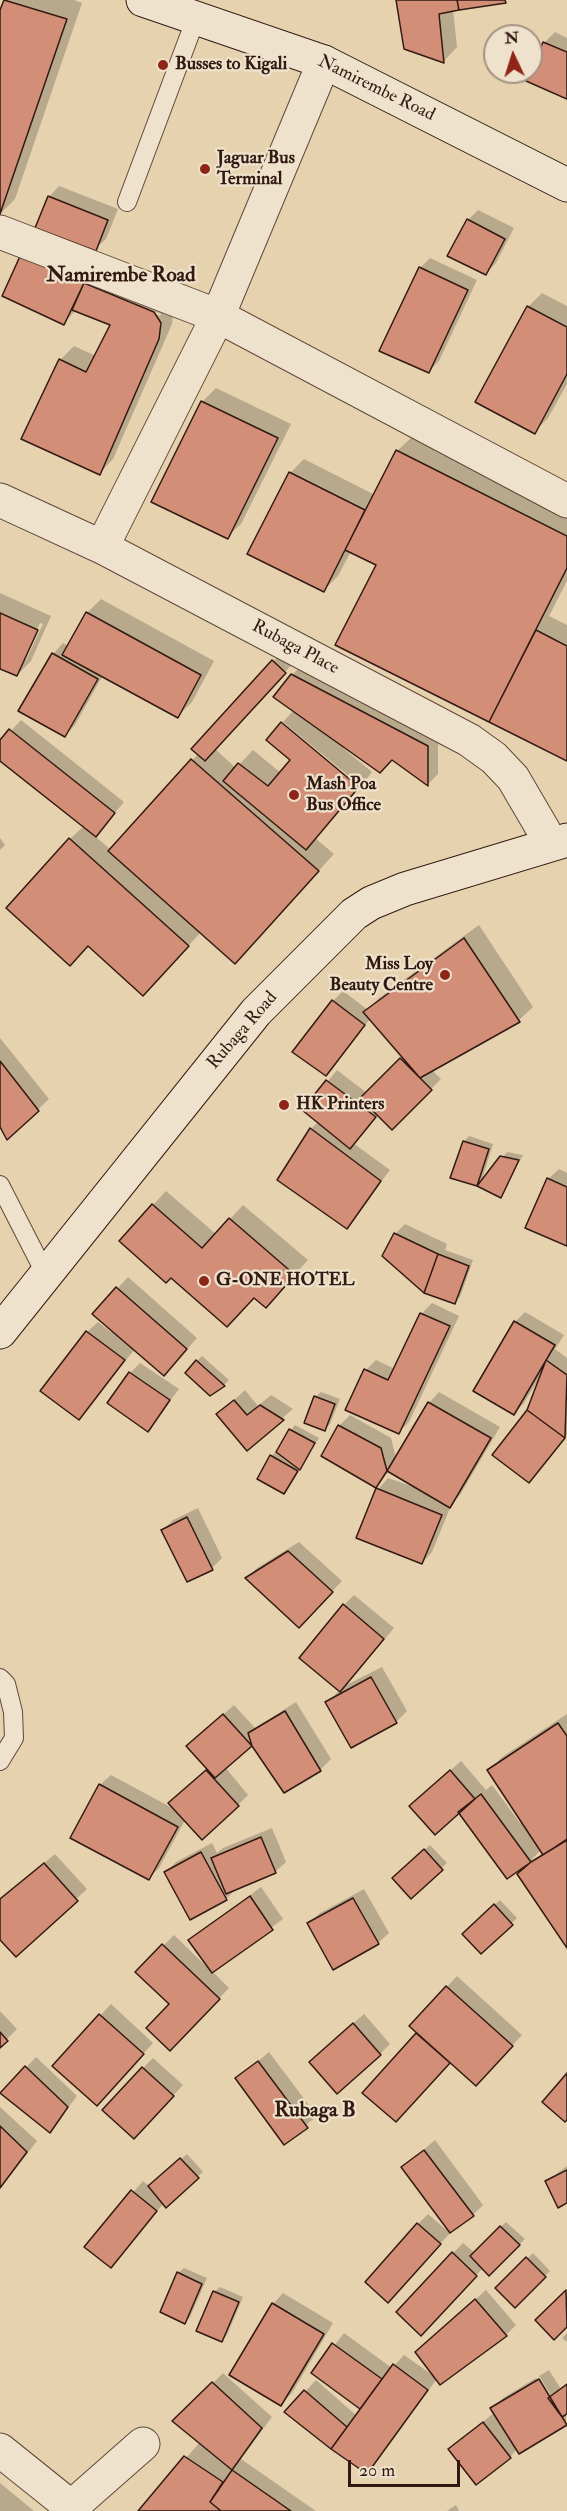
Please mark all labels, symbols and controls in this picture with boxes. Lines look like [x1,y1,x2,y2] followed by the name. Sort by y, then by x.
[483,24,543,84] north arrow
[504,28,520,49] text: N
[314,51,438,127] street label: Namirembe Road
[175,54,287,76] place label: Busses to Kigali
[156,58,170,72] marker: Busses to Kigali
[217,148,295,190] place label: Jaguar Bus Terminal
[198,162,212,176] marker: Jaguar Bus Terminal
[47,263,195,289] district label: Namirembe Road
[248,616,342,680] street label: Rubaga Place
[306,774,381,816] place label: Mash Poa Bus Office
[287,788,301,802] marker: Mash Poa Bus Office
[330,954,433,996] place label: Miss Loy Beauty Centre
[438,968,452,982] marker: Miss Loy Beauty Centre
[203,988,283,1074] street label: Rubaga Road
[296,1094,384,1116] place label: HK Printers
[277,1098,291,1112] marker: HK Printers
[216,1270,355,1292] place label: G-ONE HOTEL
[197,1274,211,1288] marker: G-ONE HOTEL
[274,2098,356,2124] district label: Rubaga B
[351,2448,464,2486] scale bar
[359,2459,395,2482] text: 20 m

